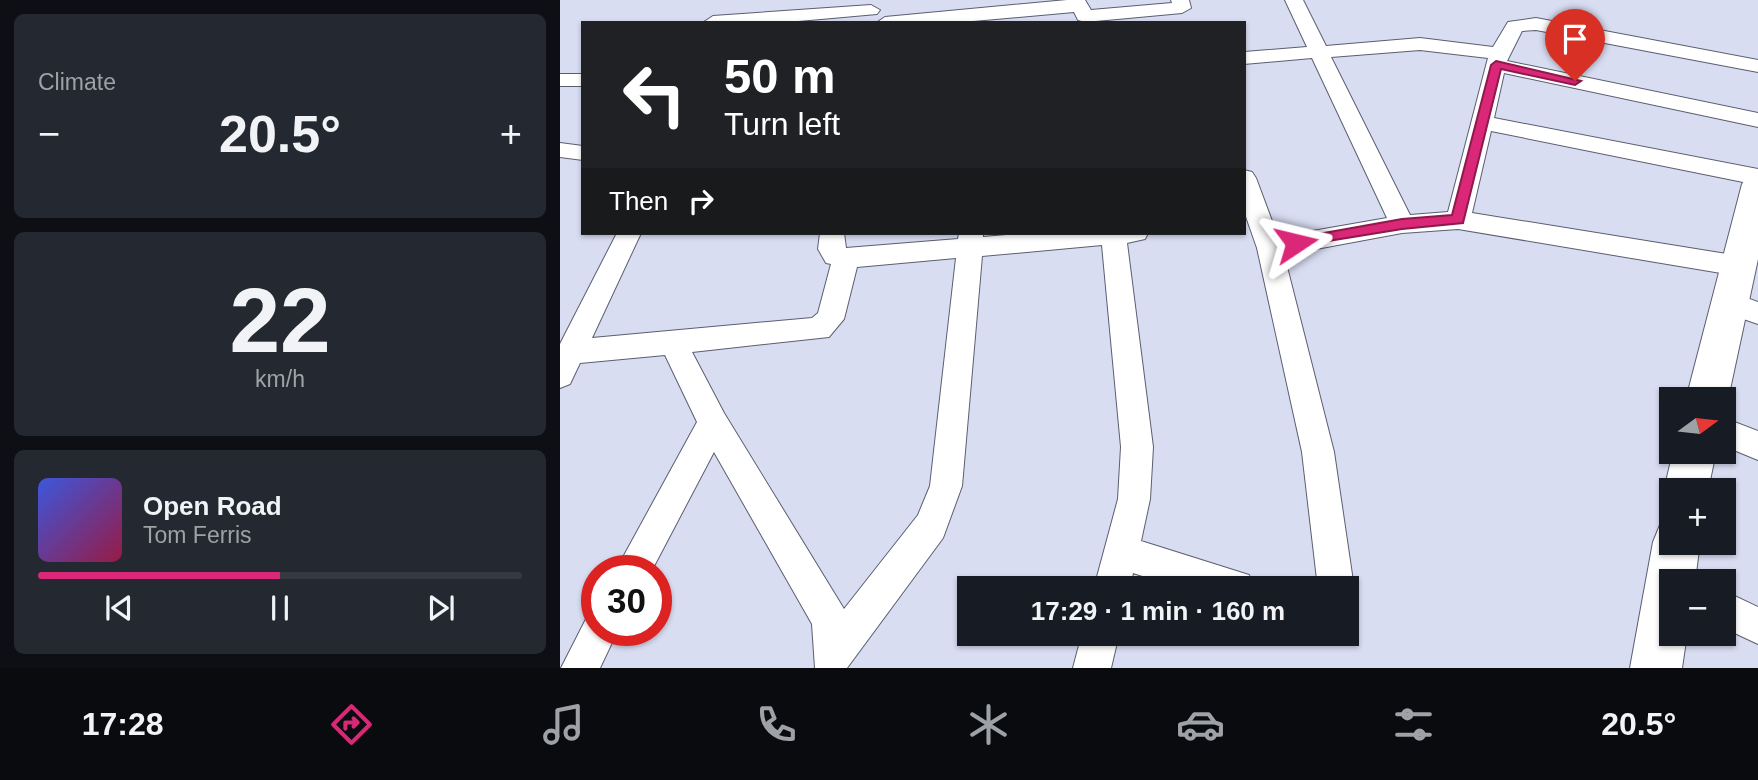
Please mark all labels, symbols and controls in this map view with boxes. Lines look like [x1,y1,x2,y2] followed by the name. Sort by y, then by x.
[1545,9,1605,81] pin
[1556,20,1594,58] icon: arrive
[609,49,700,140] icon: left
[724,49,836,103] text: 50 m
[38,69,116,95] text: Climate
[219,105,341,163] text: 20.5°
[724,106,840,142] text: Turn left
[38,113,60,155] text: −
[500,113,522,155] text: +
[682,182,720,220] icon: right
[609,186,668,216] text: Then
[1259,206,1333,280] position arrow
[229,270,331,371] text: 22
[255,366,305,392] text: km/h
[1659,387,1736,464] north arrow
[1659,387,1736,646] map controls
[1659,478,1736,555] button: +
[143,491,282,521] text: Open Road
[143,522,252,548] text: Tom Ferris
[581,555,672,646] speed limit sign: 30
[1659,569,1736,646] button: −
[100,589,138,627] icon: previous
[261,589,299,627] icon: pause
[422,589,460,627] icon: next
[1031,596,1285,626] text: 17:29 · 1 min · 160 m
[327,700,376,749] icon: directions
[539,700,588,749] icon: music
[752,700,801,749] icon: phone
[964,700,1013,749] icon: climate
[1176,700,1225,749] icon: car
[1389,700,1438,749] icon: filters
[82,706,164,742] text: 17:28
[1601,706,1676,742] text: 20.5°

